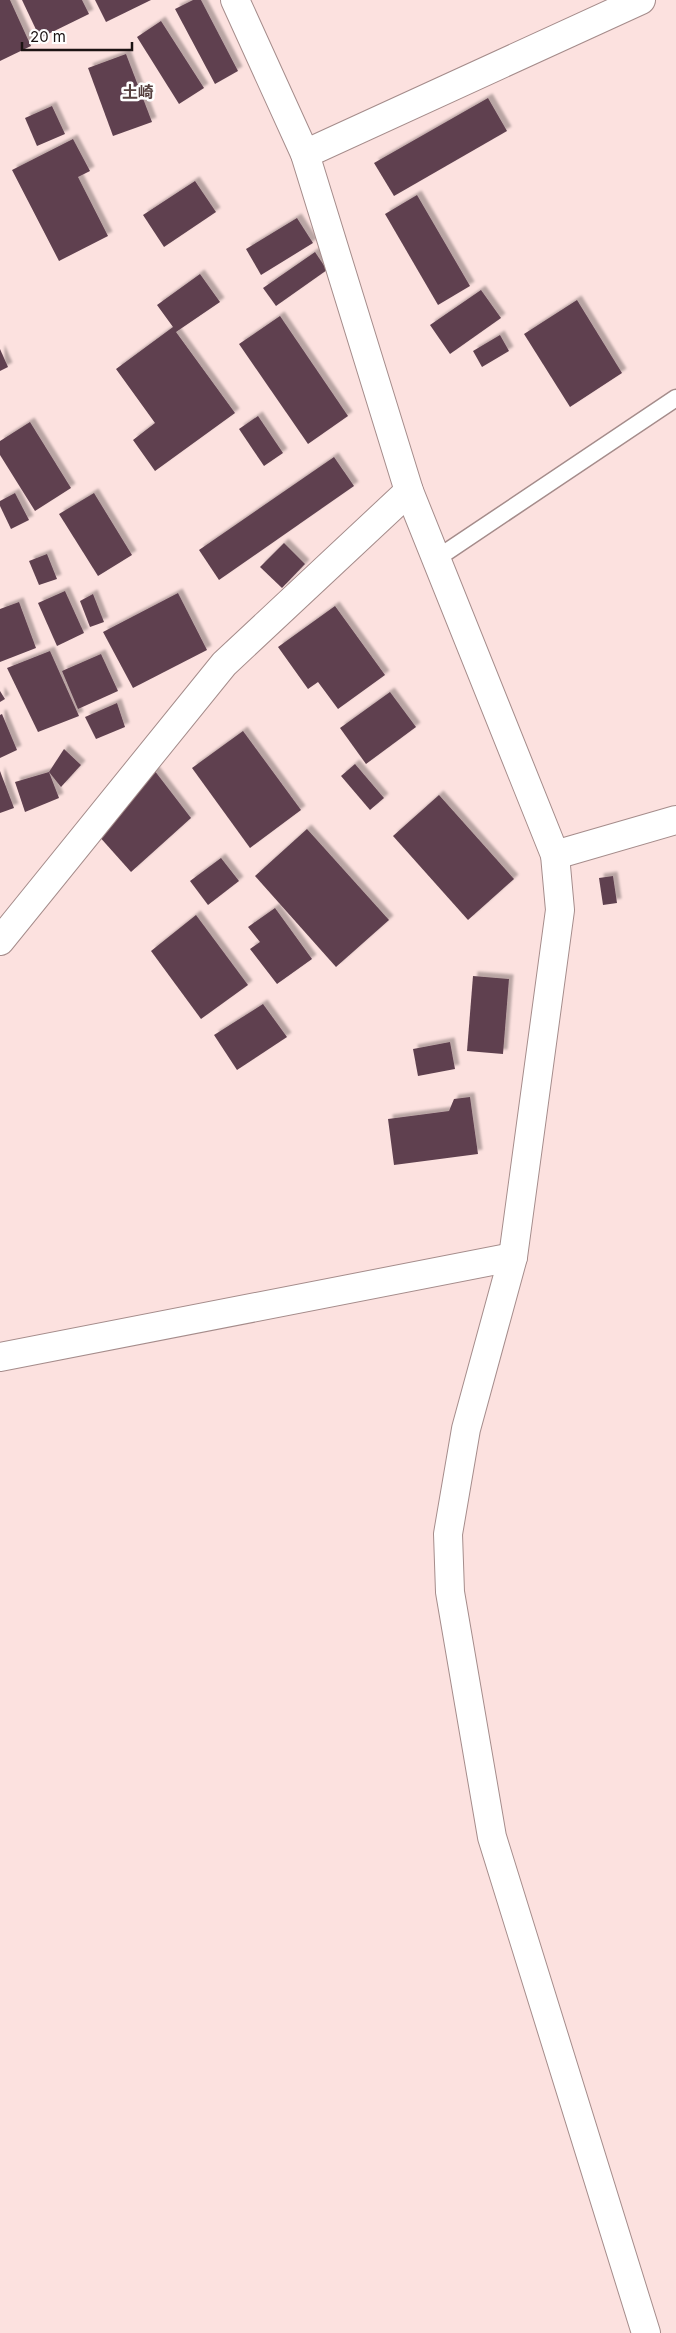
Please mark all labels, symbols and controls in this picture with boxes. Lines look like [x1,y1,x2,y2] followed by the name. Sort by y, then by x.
[22,20,132,52] scale bar
[30,27,66,46] text: 20 m
[122,82,154,102] district label: 土崎

